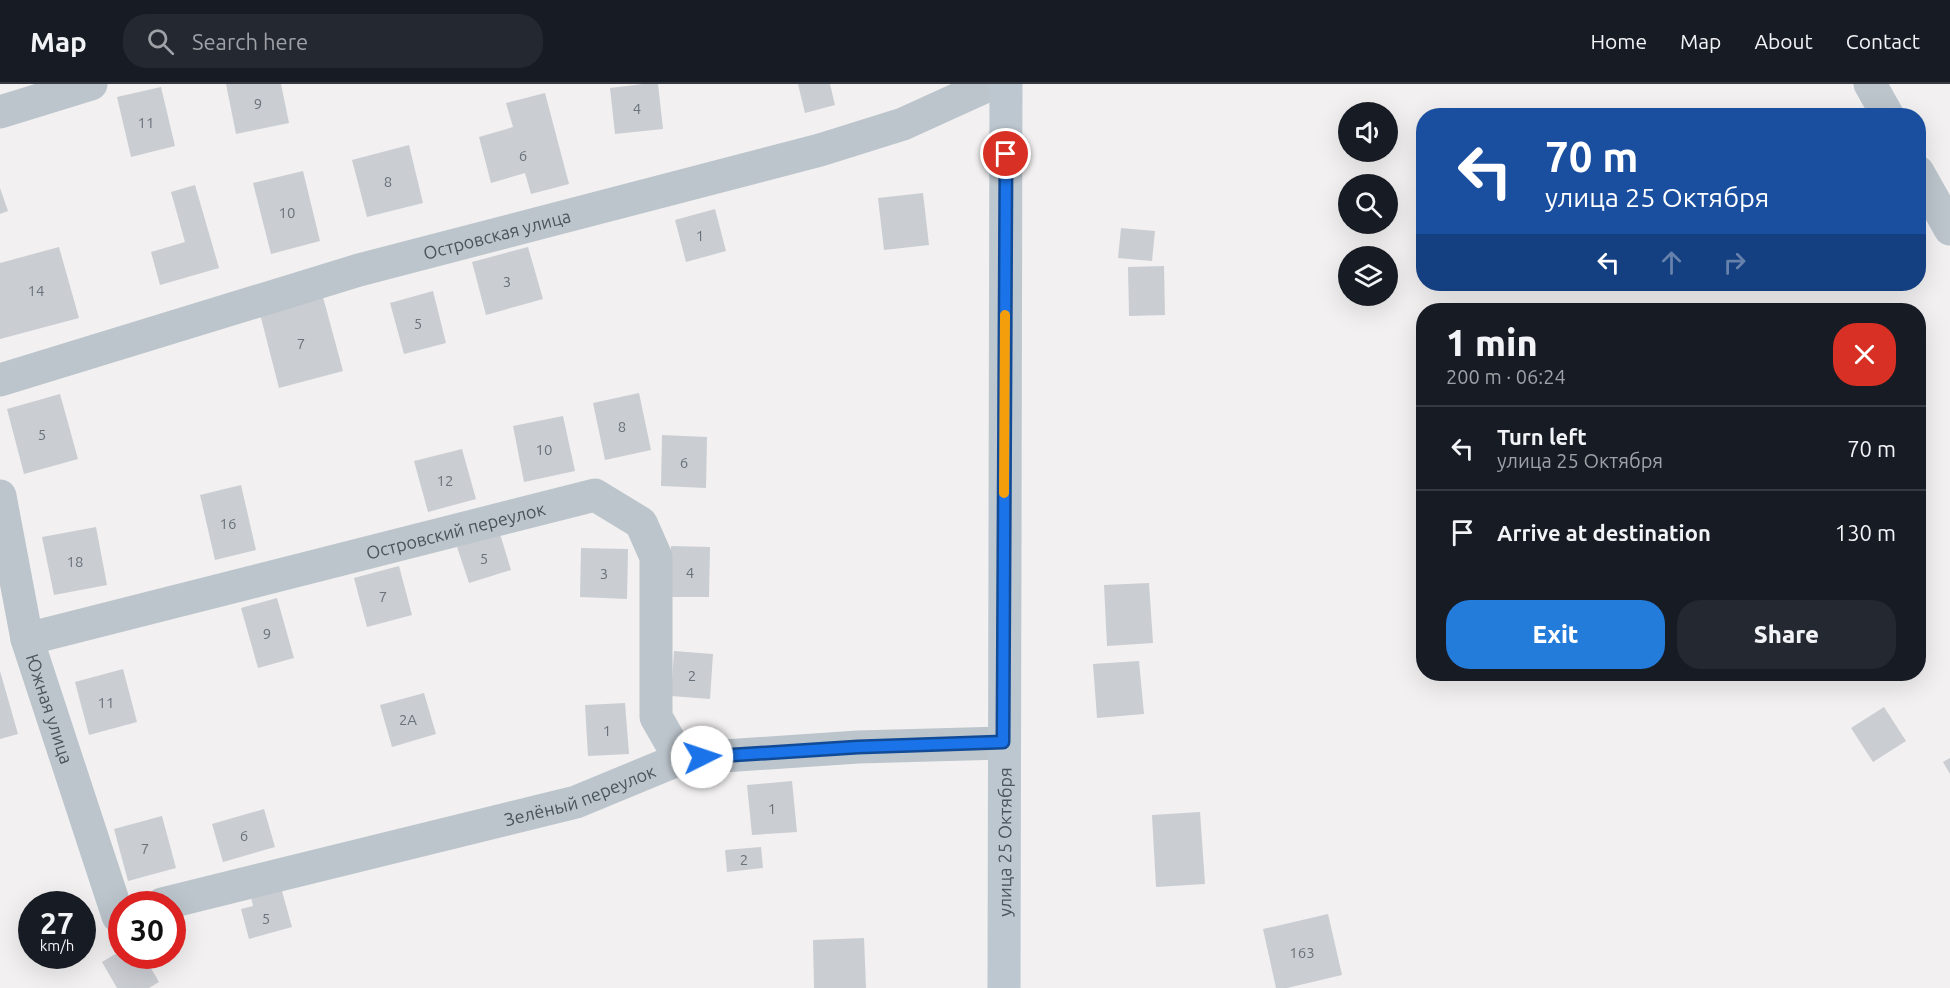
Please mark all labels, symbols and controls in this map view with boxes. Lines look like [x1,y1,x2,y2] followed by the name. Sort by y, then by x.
[123,14,543,68] search box
[144,25,177,58] icon: search
[30,26,87,57] text: Map
[192,29,308,54] text: Search here
[1590,29,1647,53] text: Home
[1680,29,1721,53] text: Map
[1754,29,1813,53] text: About
[1846,29,1920,53] text: Contact
[254,95,262,112] house number: 9
[633,100,641,117] house number: 4
[1338,102,1398,306] map controls
[1338,102,1398,162] button: sound
[138,114,154,131] house number: 11
[980,128,1031,179] pin
[1446,132,1524,210] icon: left
[1545,133,1639,180] text: 70 m
[989,137,1022,170] icon: arrive
[519,147,527,164] house number: 6
[384,173,392,190] house number: 8
[1338,174,1398,234] button: search
[1545,182,1769,212] text: улица 25 Октября
[279,204,295,221] house number: 10
[421,205,573,263] street label: Островская улица
[696,227,704,244] house number: 1
[1338,246,1398,306] button: layers
[1592,246,1625,279] icon: left
[1655,246,1688,279] icon: ahead
[1718,246,1751,279] icon: right
[503,273,511,290] house number: 3
[28,282,44,299] house number: 14
[414,315,422,332] house number: 5
[1446,322,1538,363] text: 1 min
[1833,323,1896,386] button: close
[297,335,305,352] house number: 7
[1446,365,1566,388] text: 200 m · 06:24
[618,418,626,435] house number: 8
[1497,424,1587,449] text: Turn left
[38,426,46,443] house number: 5
[1446,432,1479,465] icon: left
[1847,436,1896,461] text: 70 m
[536,441,552,458] house number: 10
[1497,449,1663,472] text: улица 25 Октября
[680,454,688,471] house number: 6
[437,472,453,489] house number: 12
[364,498,547,563] street label: Островский переулок
[220,515,236,532] house number: 16
[1446,516,1479,549] icon: arrive
[1497,520,1711,545] text: Arrive at destination
[1835,520,1896,545] text: 130 m
[480,550,488,567] house number: 5
[67,553,83,570] house number: 18
[686,564,694,581] house number: 4
[600,565,608,582] house number: 3
[379,588,387,605] house number: 7
[1446,600,1665,669] button: Exit
[1677,600,1896,669] button: Share
[263,625,271,642] house number: 9
[23,651,77,766] street label: Южная улица
[688,667,696,684] house number: 2
[98,694,114,711] house number: 11
[399,711,417,728] house number: 2А
[603,722,611,739] house number: 1
[670,725,734,789] position arrow
[502,760,658,829] street label: Зелёный переулок
[994,767,1014,917] street label: улица 25 Октября
[768,800,776,817] house number: 1
[240,827,248,844] house number: 6
[141,840,149,857] house number: 7
[740,851,748,868] house number: 2
[108,891,186,969] speed limit sign: 30
[40,906,74,940] text: 27
[262,910,270,927] house number: 5
[40,937,74,954] text: km/h
[1289,944,1315,961] house number: 163

